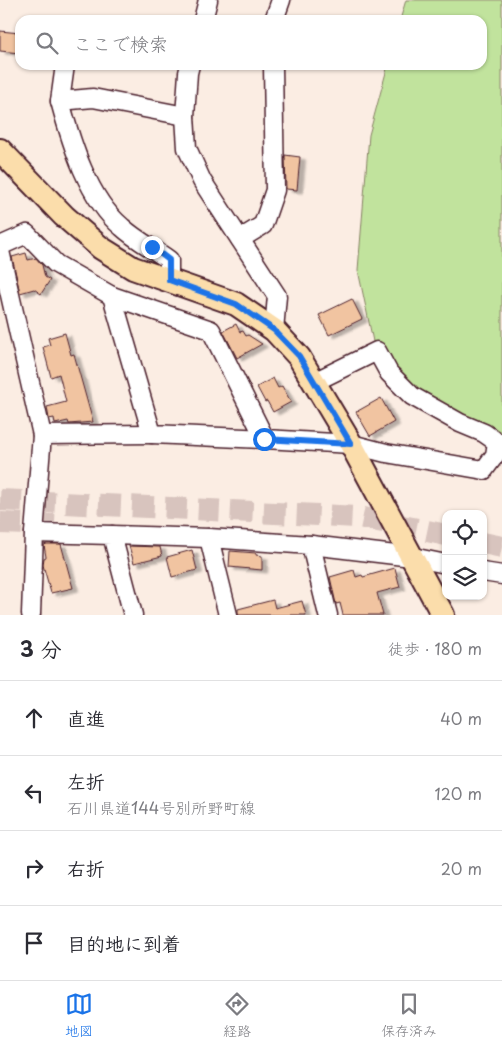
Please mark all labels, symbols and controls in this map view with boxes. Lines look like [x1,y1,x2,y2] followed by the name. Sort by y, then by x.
[15,15,487,70] search box
[33,29,61,57] icon: search
[73,29,168,57] text: ここで検索
[141,236,164,259] route end
[253,428,276,451] route start
[442,510,487,600] map controls
[442,510,487,555] button: locate
[442,555,487,600] button: layers
[20,632,62,664] text: 3 分
[388,636,482,660] text: 徒歩 · 180 m
[20,704,48,732] icon: ahead
[67,704,105,732] text: 直進
[440,706,482,730] text: 40 m
[67,767,105,795] text: 左折
[20,779,48,807] icon: left
[435,781,482,805] text: 120 m
[67,795,255,819] text: 石川県道144号別所野町線
[20,854,48,882] icon: right
[67,854,105,882] text: 右折
[441,856,482,880] text: 20 m
[20,929,48,957] icon: arrive
[67,929,181,957] text: 目的地に到着
[65,990,93,1041] tab: 地図
[223,990,251,1041] tab: 経路
[381,990,437,1041] tab: 保存済み

